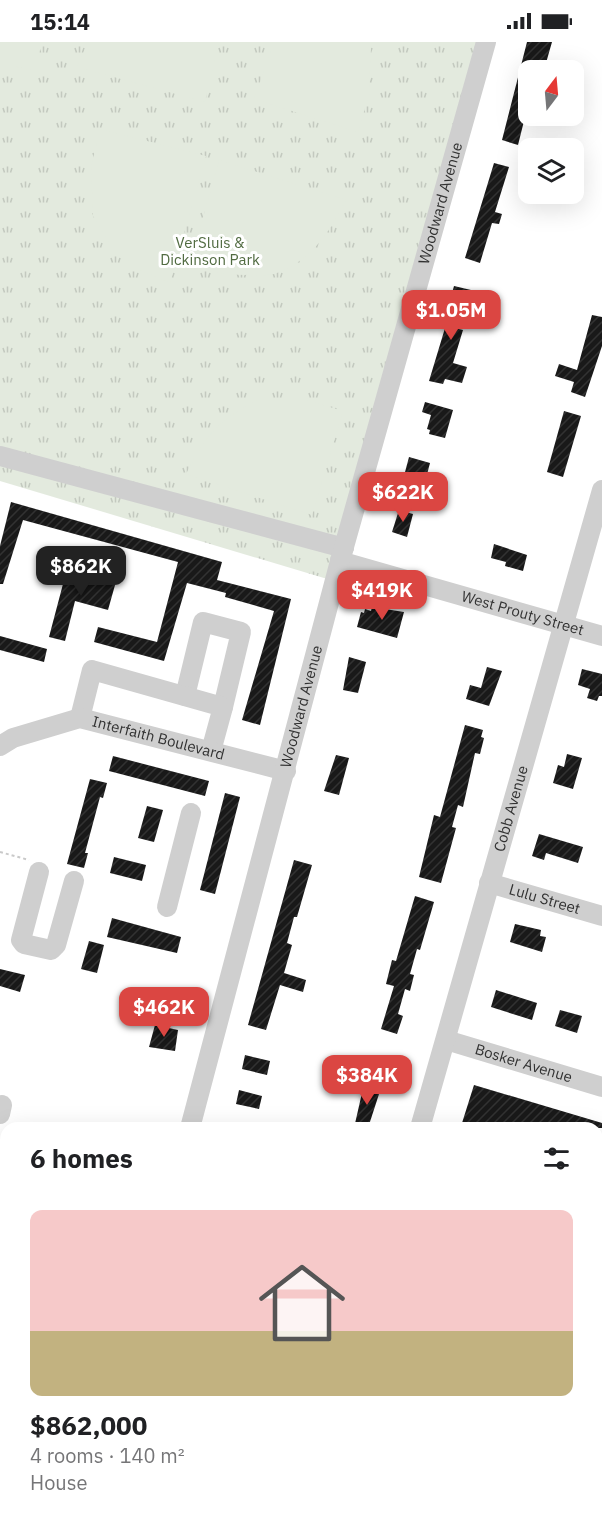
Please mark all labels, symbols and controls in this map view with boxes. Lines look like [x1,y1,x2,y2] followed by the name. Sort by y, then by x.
[30,7,90,36] text: 15:14
[518,60,584,126] north arrow
[518,60,584,204] map controls
[518,138,584,204] button: layers
[414,140,466,266] street label: Woodward Avenue
[160,233,260,269] park label: VerSluis & Dickinson Park
[402,290,500,341] pin: $1.05M
[416,296,486,323] text: $1.05M
[361,472,445,523] pin: $622K
[372,478,434,505] text: $622K
[39,546,123,597] pin: $862K
[50,552,112,579] text: $862K
[340,570,424,621] pin: $419K
[351,576,413,603] text: $419K
[460,586,586,639] street label: West Prouty Street
[276,643,326,770] street label: Woodward Avenue
[90,712,227,764] street label: Interfaith Boulevard
[489,763,532,854] street label: Cobb Avenue
[507,879,583,918] street label: Lulu Street
[122,987,206,1038] pin: $462K
[133,993,195,1020] text: $462K
[473,1039,575,1086] street label: Bosker Avenue
[325,1055,409,1106] pin: $384K
[336,1061,398,1088] text: $384K
[30,1141,133,1175] text: 6 homes
[540,1142,573,1175] icon: filters
[248,1249,356,1357] icon: home
[30,1408,147,1442] text: $862,000
[30,1442,185,1469] text: 4 rooms · 140 m²
[30,1469,87,1496] text: House

